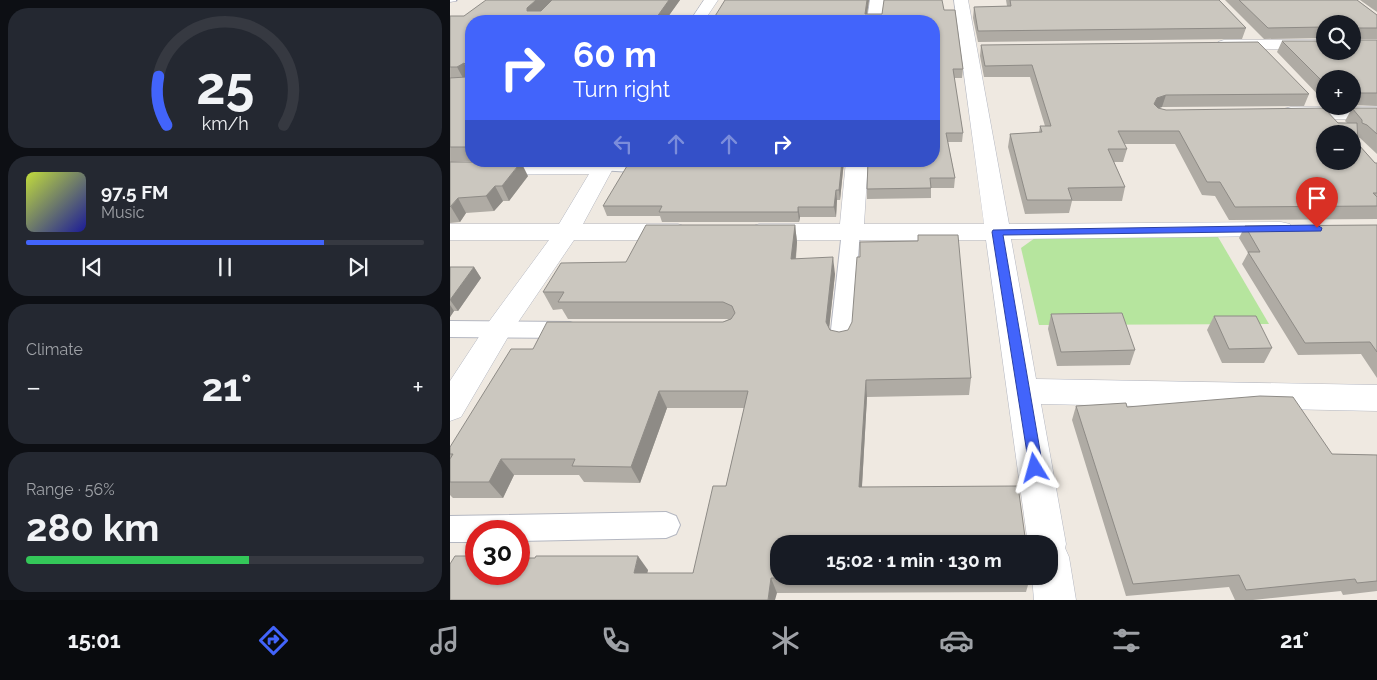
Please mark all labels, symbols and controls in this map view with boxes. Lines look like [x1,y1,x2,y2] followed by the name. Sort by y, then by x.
[1316,15,1361,170] map controls
[1316,15,1361,60] button: search
[573,34,657,75] text: 60 m
[490,35,555,100] icon: right
[196,55,254,116] text: 25
[1316,70,1361,115] button: +
[573,76,670,102] text: Turn right
[201,113,249,134] text: km/h
[1316,125,1361,170] button: −
[609,130,637,158] icon: left
[662,130,690,158] icon: ahead
[715,130,743,158] icon: ahead
[768,130,796,158] icon: right
[1296,177,1338,228] pin
[101,181,169,203] text: 97.5 FM
[1303,184,1331,212] icon: arrive
[101,203,145,222] text: Music
[78,253,106,281] icon: previous
[211,253,239,281] icon: pause
[344,253,372,281] icon: next
[26,340,83,359] text: Climate
[202,365,252,410] text: 21°
[26,371,41,404] text: −
[412,371,424,404] text: +
[1008,441,1060,493] position arrow
[26,480,115,499] text: Range · 56%
[26,505,159,550] text: 280 km
[465,520,530,585] speed limit sign: 30
[826,549,1002,571] text: 15:02 · 1 min · 130 m
[256,623,291,658] icon: directions
[427,623,462,658] icon: music
[598,623,633,658] icon: phone
[768,623,803,658] icon: climate
[939,623,974,658] icon: car
[1109,623,1144,658] icon: filters
[68,627,121,653] text: 15:01
[1280,627,1309,653] text: 21°

